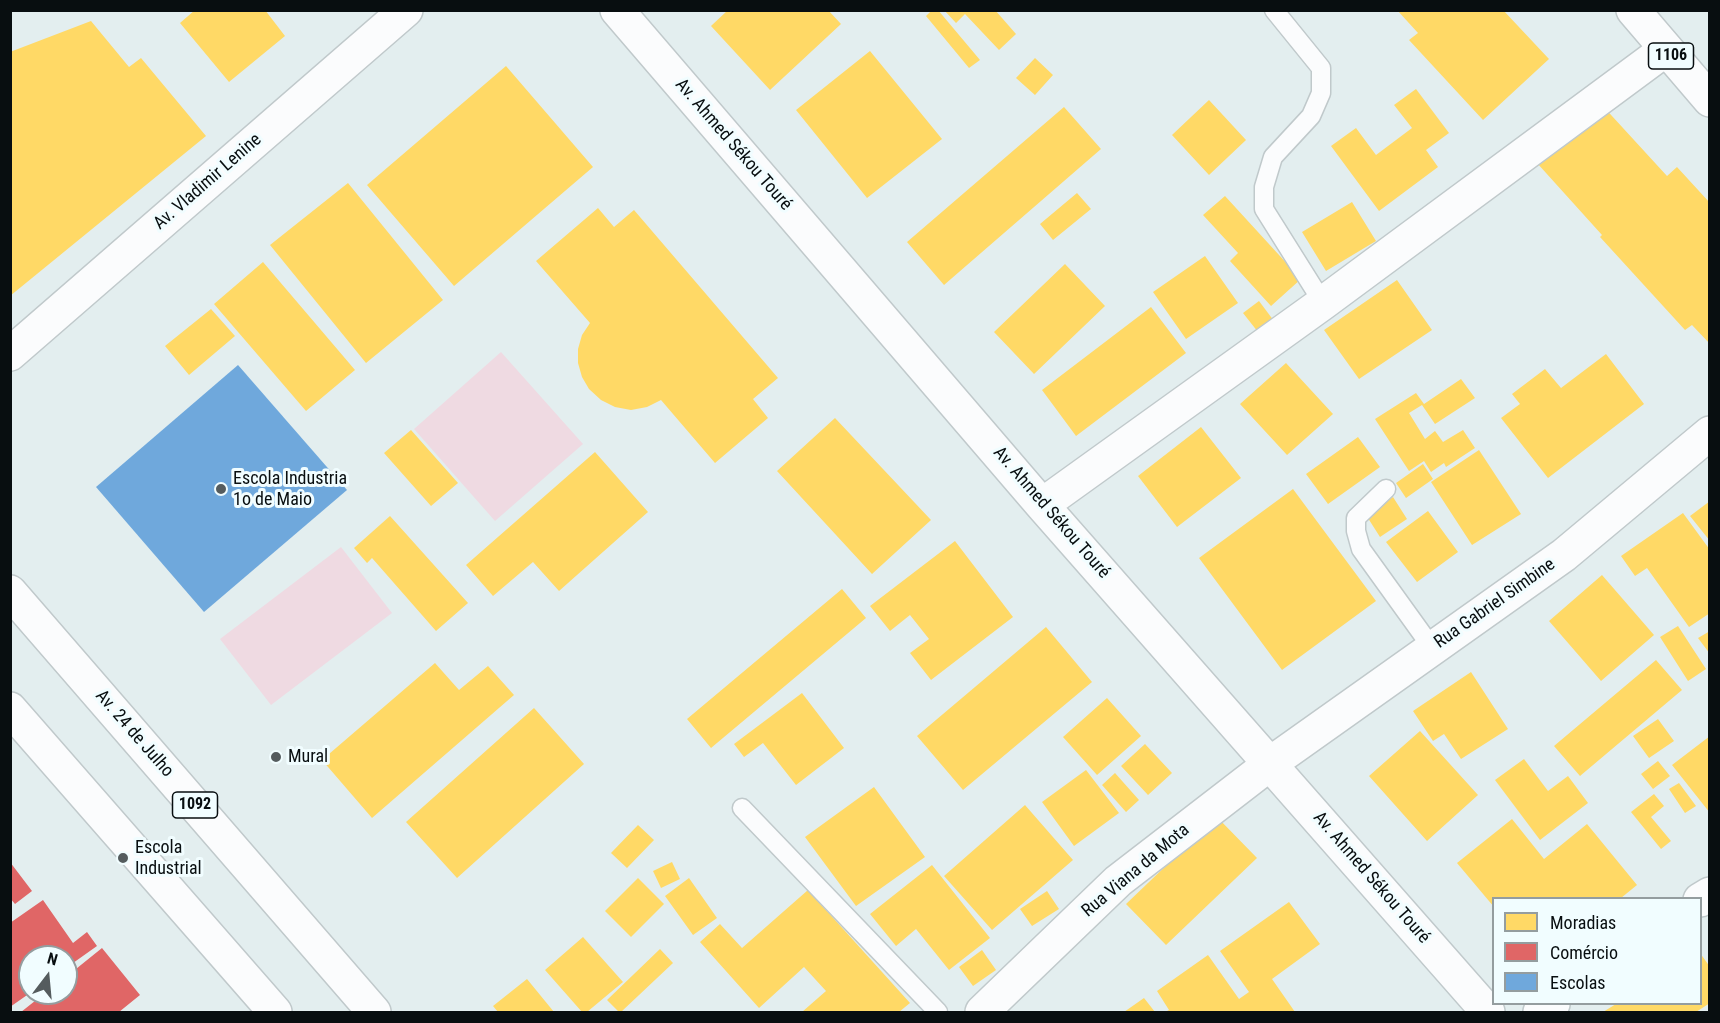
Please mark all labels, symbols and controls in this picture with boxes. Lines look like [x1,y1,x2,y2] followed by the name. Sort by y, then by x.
[1648,43,1694,69] road number: 1106
[670,75,796,215] street label: Av. Ahmed Sékou Touré
[150,129,266,235] street label: Av. Vladimir Lenine
[988,443,1114,583] street label: Av. Ahmed Sékou Touré
[233,468,347,510] place label: Escola Industria 1o de Maio
[214,482,228,496] marker: Escola Industria 1o de Maio
[1430,554,1560,654] street label: Rua Gabriel Simbine
[90,686,178,782] street label: Av. 24 de Julho
[288,746,328,768] place label: Mural
[269,750,283,764] marker: Mural
[172,792,218,818] road number: 1092
[1308,808,1434,948] street label: Av. Ahmed Sékou Touré
[1078,820,1194,922] street label: Rua Viana da Mota
[135,837,202,880] place label: Escola Industrial
[116,851,130,865] marker: Escola Industrial
[1492,897,1702,1005] legend
[1550,912,1616,933] text: Moradias
[1550,942,1618,963] text: Comércio
[18,945,78,1005] north arrow
[45,949,60,970] text: N
[1550,972,1605,993] text: Escolas

